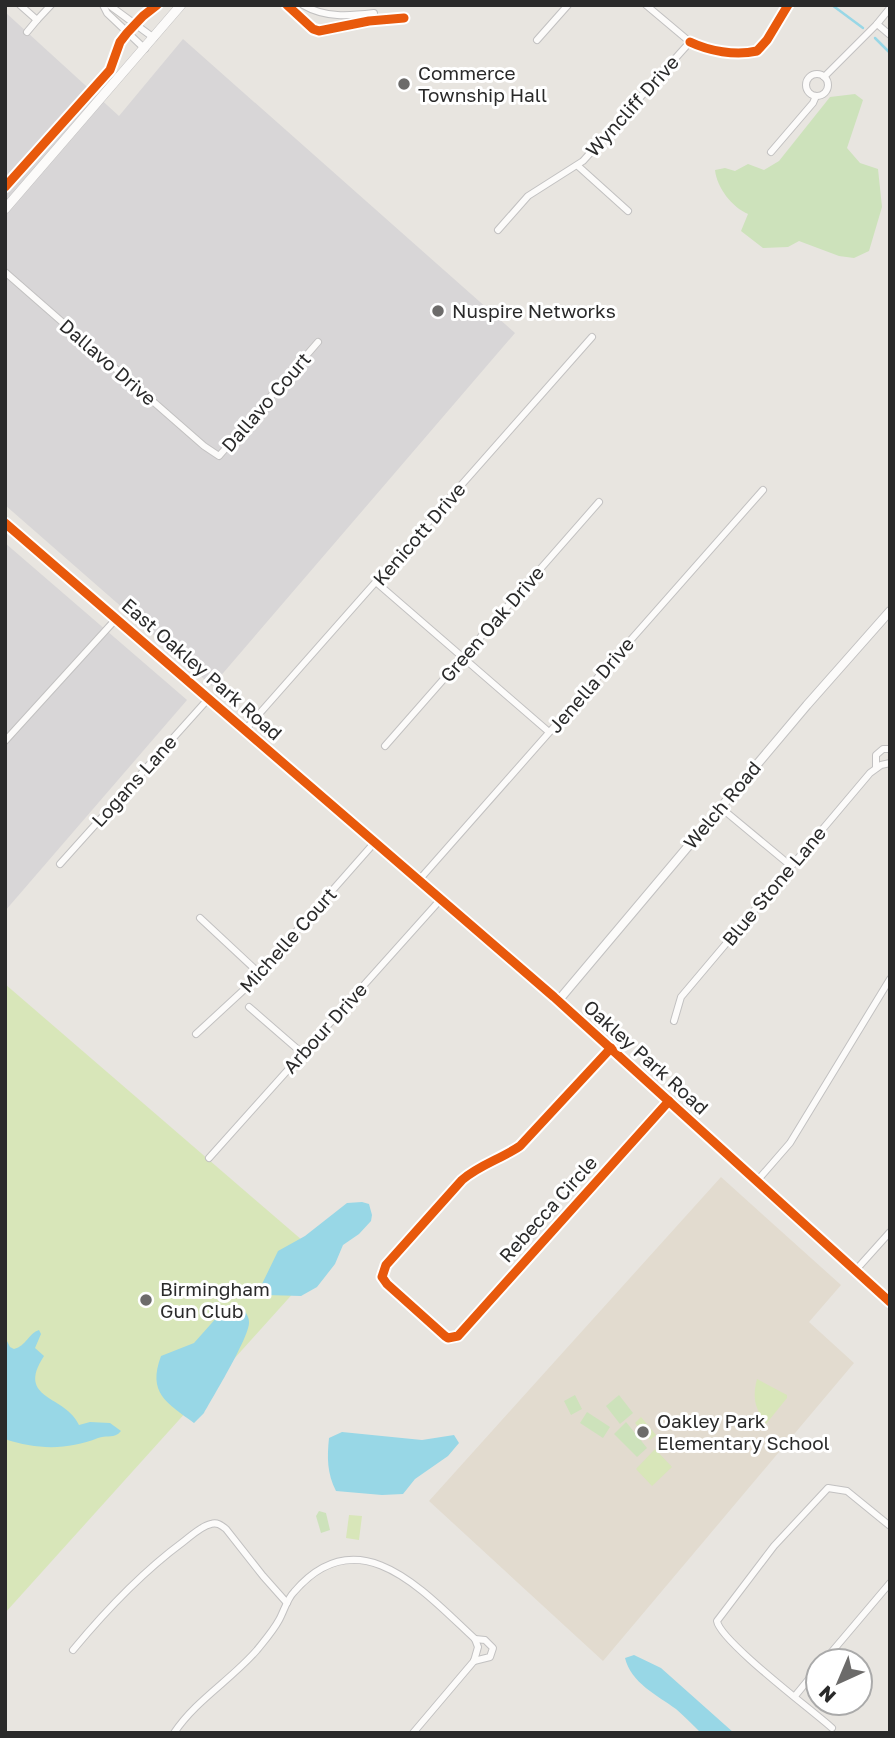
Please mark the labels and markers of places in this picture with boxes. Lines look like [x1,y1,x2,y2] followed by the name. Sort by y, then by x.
[418,61,547,106] place label: Commerce Township Hall
[396,76,412,92] marker: Commerce Township Hall
[452,299,616,322] place label: Nuspire Networks
[430,303,446,319] marker: Nuspire Networks
[160,1277,270,1322] place label: Birmingham Gun Club
[138,1292,154,1308] marker: Birmingham Gun Club
[657,1409,830,1454] place label: Oakley Park Elementary School
[635,1424,651,1440] marker: Oakley Park Elementary School

